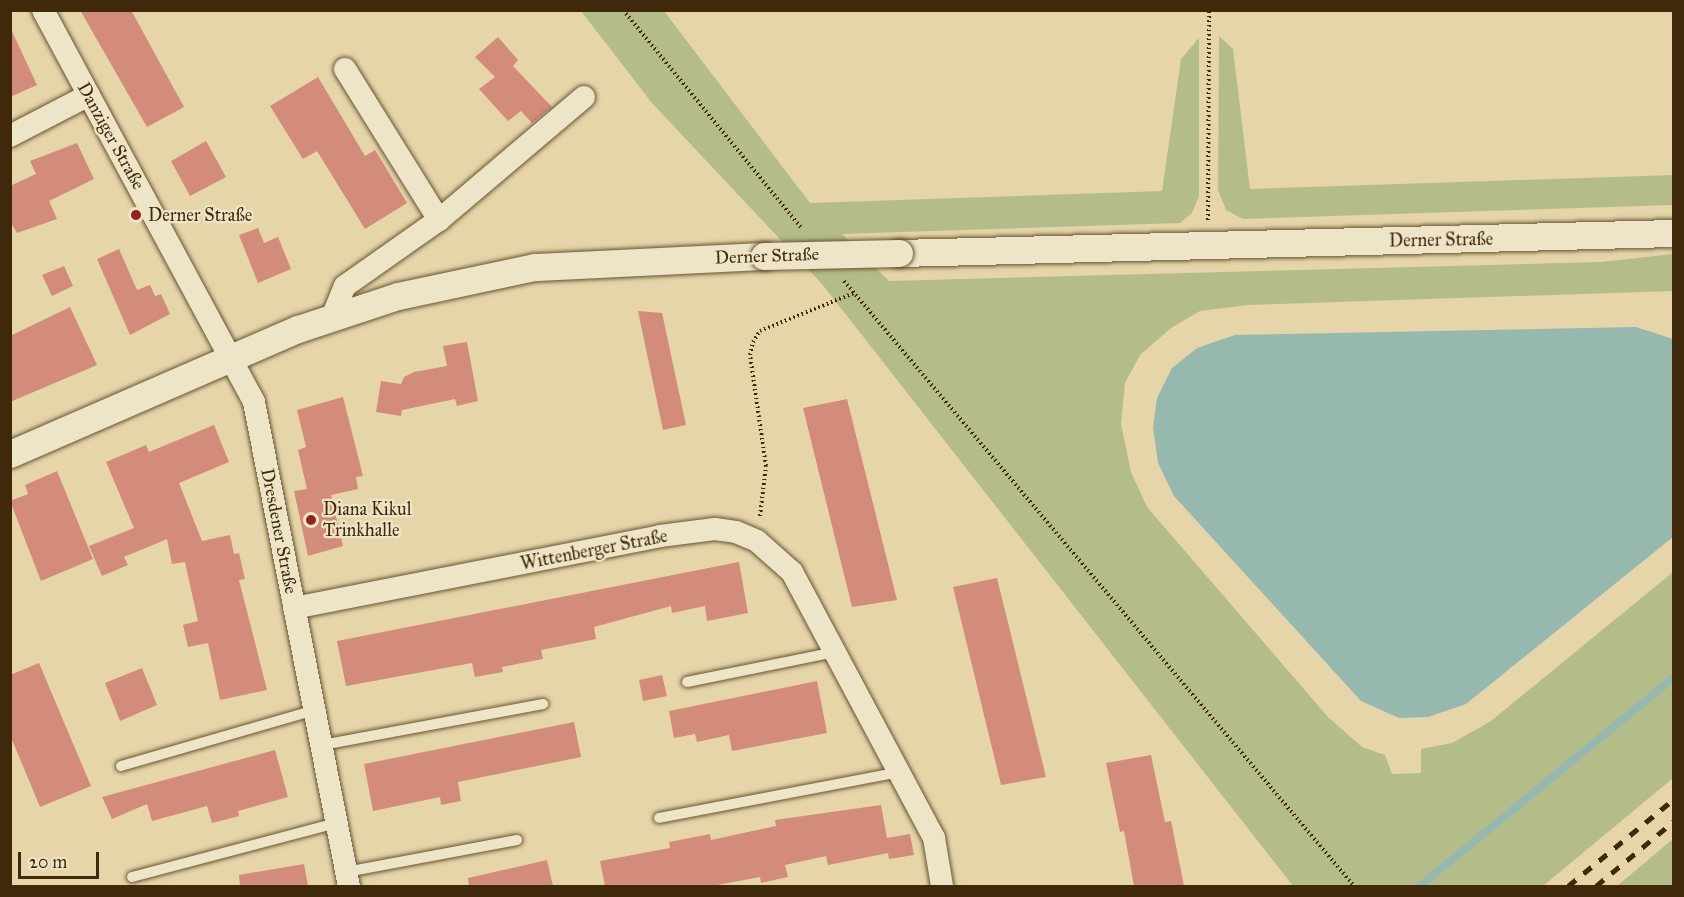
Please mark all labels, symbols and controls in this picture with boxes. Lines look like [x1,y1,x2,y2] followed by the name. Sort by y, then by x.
[73,79,149,193] street label: Danziger Straße
[148,204,252,226] place label: Derner Straße
[129,208,143,222] marker: Derner Straße
[1389,228,1493,252] street label: Derner Straße
[715,243,819,269] street label: Derner Straße
[256,467,302,595] street label: Dresdener Straße
[323,499,412,542] place label: Diana Kikul Trinkhalle
[304,513,318,527] marker: Diana Kikul Trinkhalle
[519,525,669,575] street label: Wittenberger Straße
[21,840,102,878] scale bar
[29,851,67,873] text: 20 m

